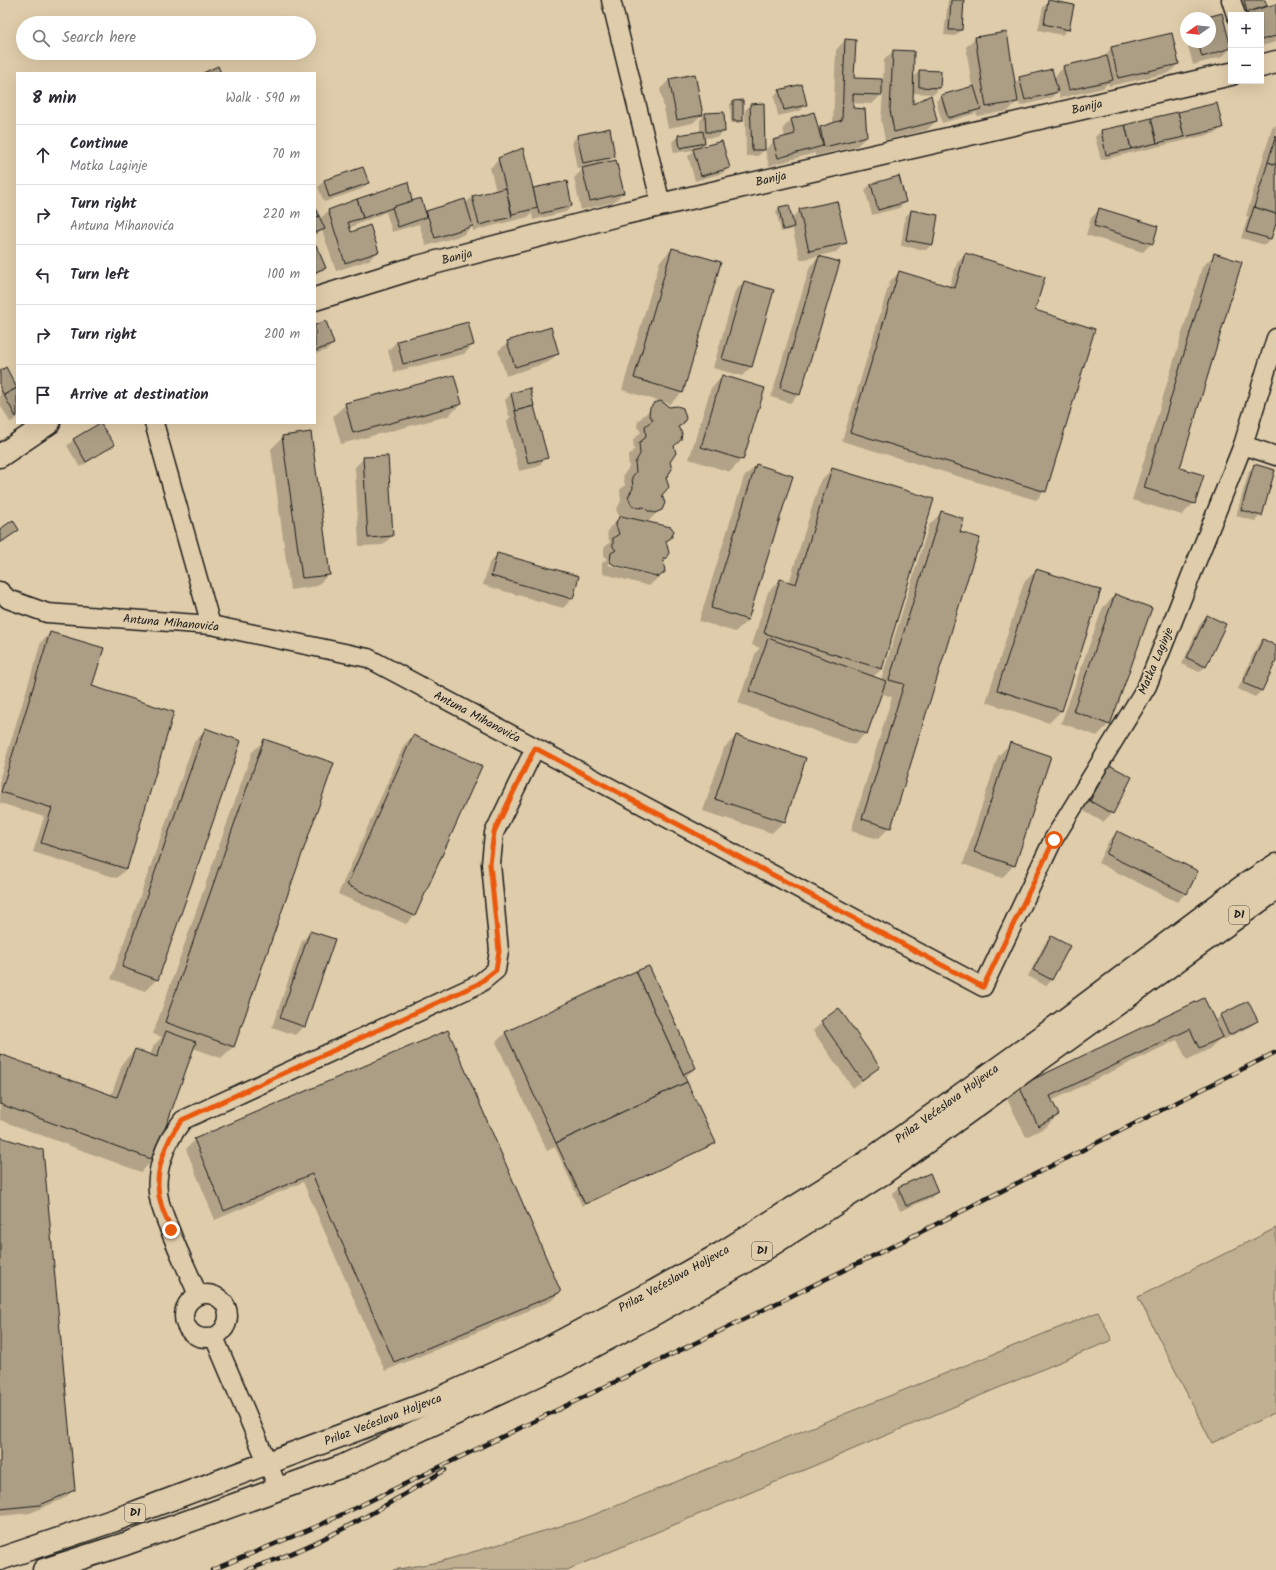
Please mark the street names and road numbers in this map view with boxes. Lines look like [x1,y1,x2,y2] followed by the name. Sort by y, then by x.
[1070,94,1105,120] street label: Banija
[754,166,789,192] street label: Banija
[440,244,475,270] street label: Banija
[122,609,220,637] street label: Antuna Mihanovića
[1133,624,1179,698] street label: Matka Laginje
[430,686,524,748] street label: Antuna Mihanovića
[1229,906,1249,924] road number: D1
[891,1059,1003,1148] street label: Prilaz Većeslava Holjevca
[615,1240,733,1318] street label: Prilaz Većeslava Holjevca
[752,1242,772,1260] road number: D1
[321,1389,445,1451] street label: Prilaz Većeslava Holjevca
[125,1504,145,1522] road number: D1

